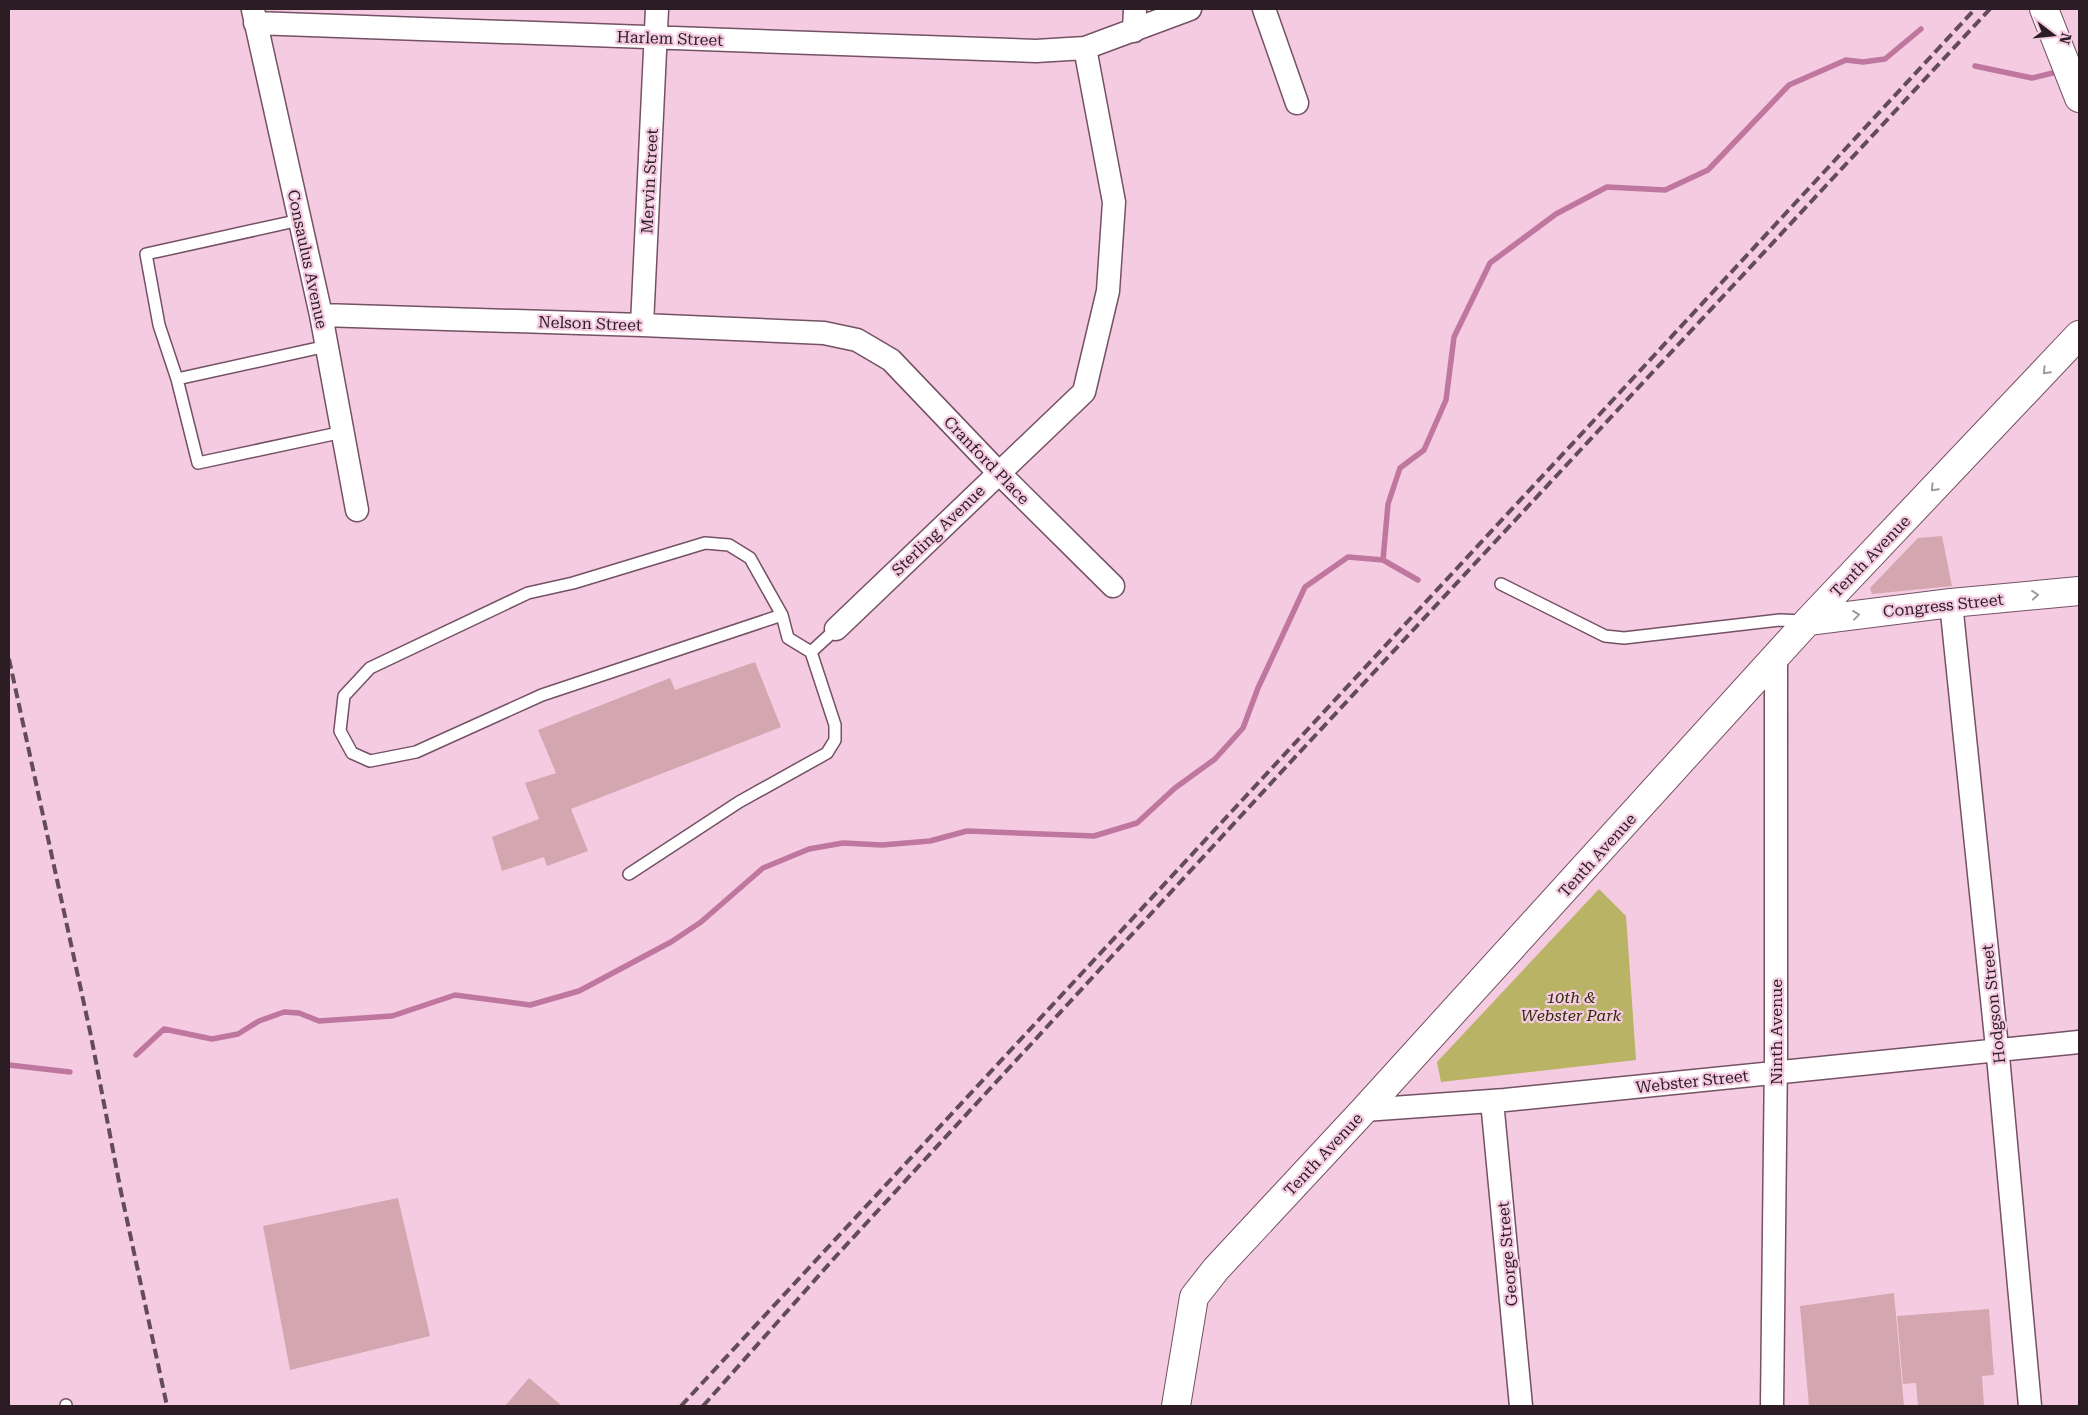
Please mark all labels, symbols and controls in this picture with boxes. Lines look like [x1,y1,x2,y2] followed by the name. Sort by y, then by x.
[2028,10,2078,60] north arrow
[616,27,724,50] street label: Harlem Street
[2056,31,2075,46] text: N
[637,128,662,234] street label: Mervin Street
[283,188,332,331] street label: Consaulus Avenue
[538,312,642,335] street label: Nelson Street
[2043,365,2052,374] one-way arrow
[940,412,1034,508] street label: Cranford Place
[888,481,989,580] street label: Sterling Avenue
[1931,483,1940,492] one-way arrow
[1827,511,1914,601] street label: Tenth Avenue
[1882,590,2004,621] street label: Congress Street
[2031,590,2039,601] one-way arrow
[1852,610,1860,621] one-way arrow
[1555,809,1640,901] street label: Tenth Avenue
[1978,943,2009,1065] street label: Hodgson Street
[1767,979,1786,1085] street label: Ninth Avenue
[1521,988,1622,1025] park label: 10th & Webster Park
[1635,1066,1749,1097] street label: Webster Street
[1280,1109,1367,1200] street label: Tenth Avenue
[1493,1201,1522,1307] street label: George Street

